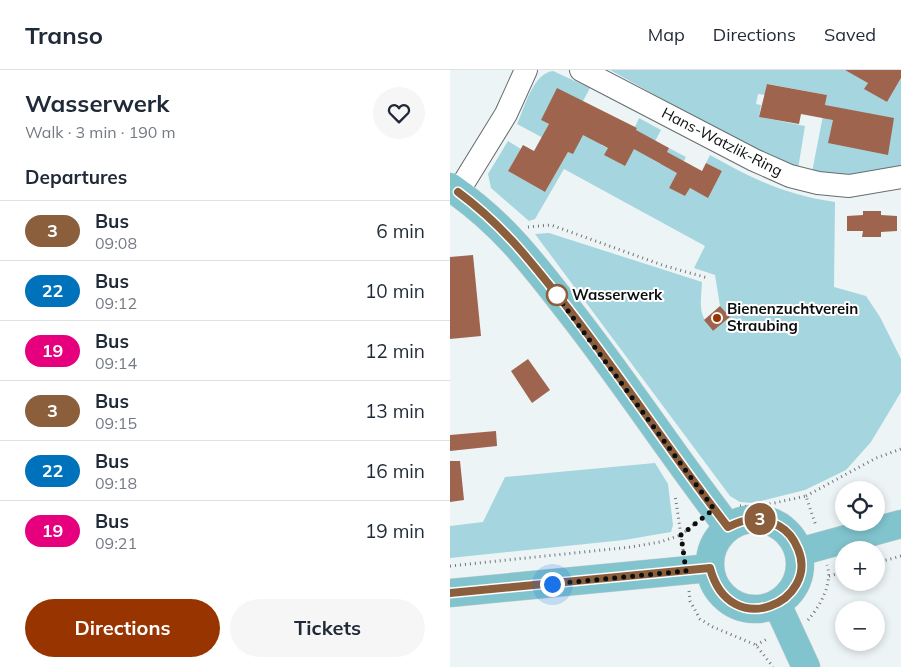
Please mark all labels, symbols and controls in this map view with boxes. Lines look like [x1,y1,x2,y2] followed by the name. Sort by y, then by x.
[25,20,103,50] text: Transo
[648,23,685,46] text: Map
[713,23,796,46] text: Directions
[824,23,876,46] text: Saved
[373,87,425,139] button: heart
[25,88,169,118] text: Wasserwerk
[659,103,786,180] street label: Hans-Watzlik-Ring
[25,122,176,142] text: Walk · 3 min · 190 m
[25,165,127,189] text: Departures
[95,209,129,233] text: Bus
[47,219,58,242] text: 3
[376,219,425,243] text: 6 min
[95,233,137,253] text: 09:08
[95,269,129,293] text: Bus
[42,279,63,302] text: 22
[365,279,425,303] text: 10 min
[546,284,568,306] marker: Wasserwerk
[572,285,663,304] place label: Wasserwerk
[95,293,137,313] text: 09:12
[727,299,858,335] place label: Bienenzuchtverein Straubing
[711,312,723,324] marker: Bienenzuchtverein Straubing
[95,329,129,353] text: Bus
[42,339,63,362] text: 19
[365,339,425,363] text: 12 min
[95,353,137,373] text: 09:14
[95,389,129,413] text: Bus
[47,399,58,422] text: 3
[365,399,425,423] text: 13 min
[95,413,137,433] text: 09:15
[95,449,129,473] text: Bus
[42,459,63,482] text: 22
[365,459,425,483] text: 16 min
[95,473,137,493] text: 09:18
[835,481,885,651] map controls
[835,481,885,531] button: locate
[744,503,776,535] line badge: 3
[755,507,765,530] text: 3
[95,509,129,533] text: Bus
[42,519,63,542] text: 19
[365,519,425,543] text: 19 min
[95,533,137,553] text: 09:21
[835,541,885,591] button: +
[540,572,565,597] your location
[25,599,220,657] button: Directions
[230,599,425,657] button: Tickets
[835,601,885,651] button: −

